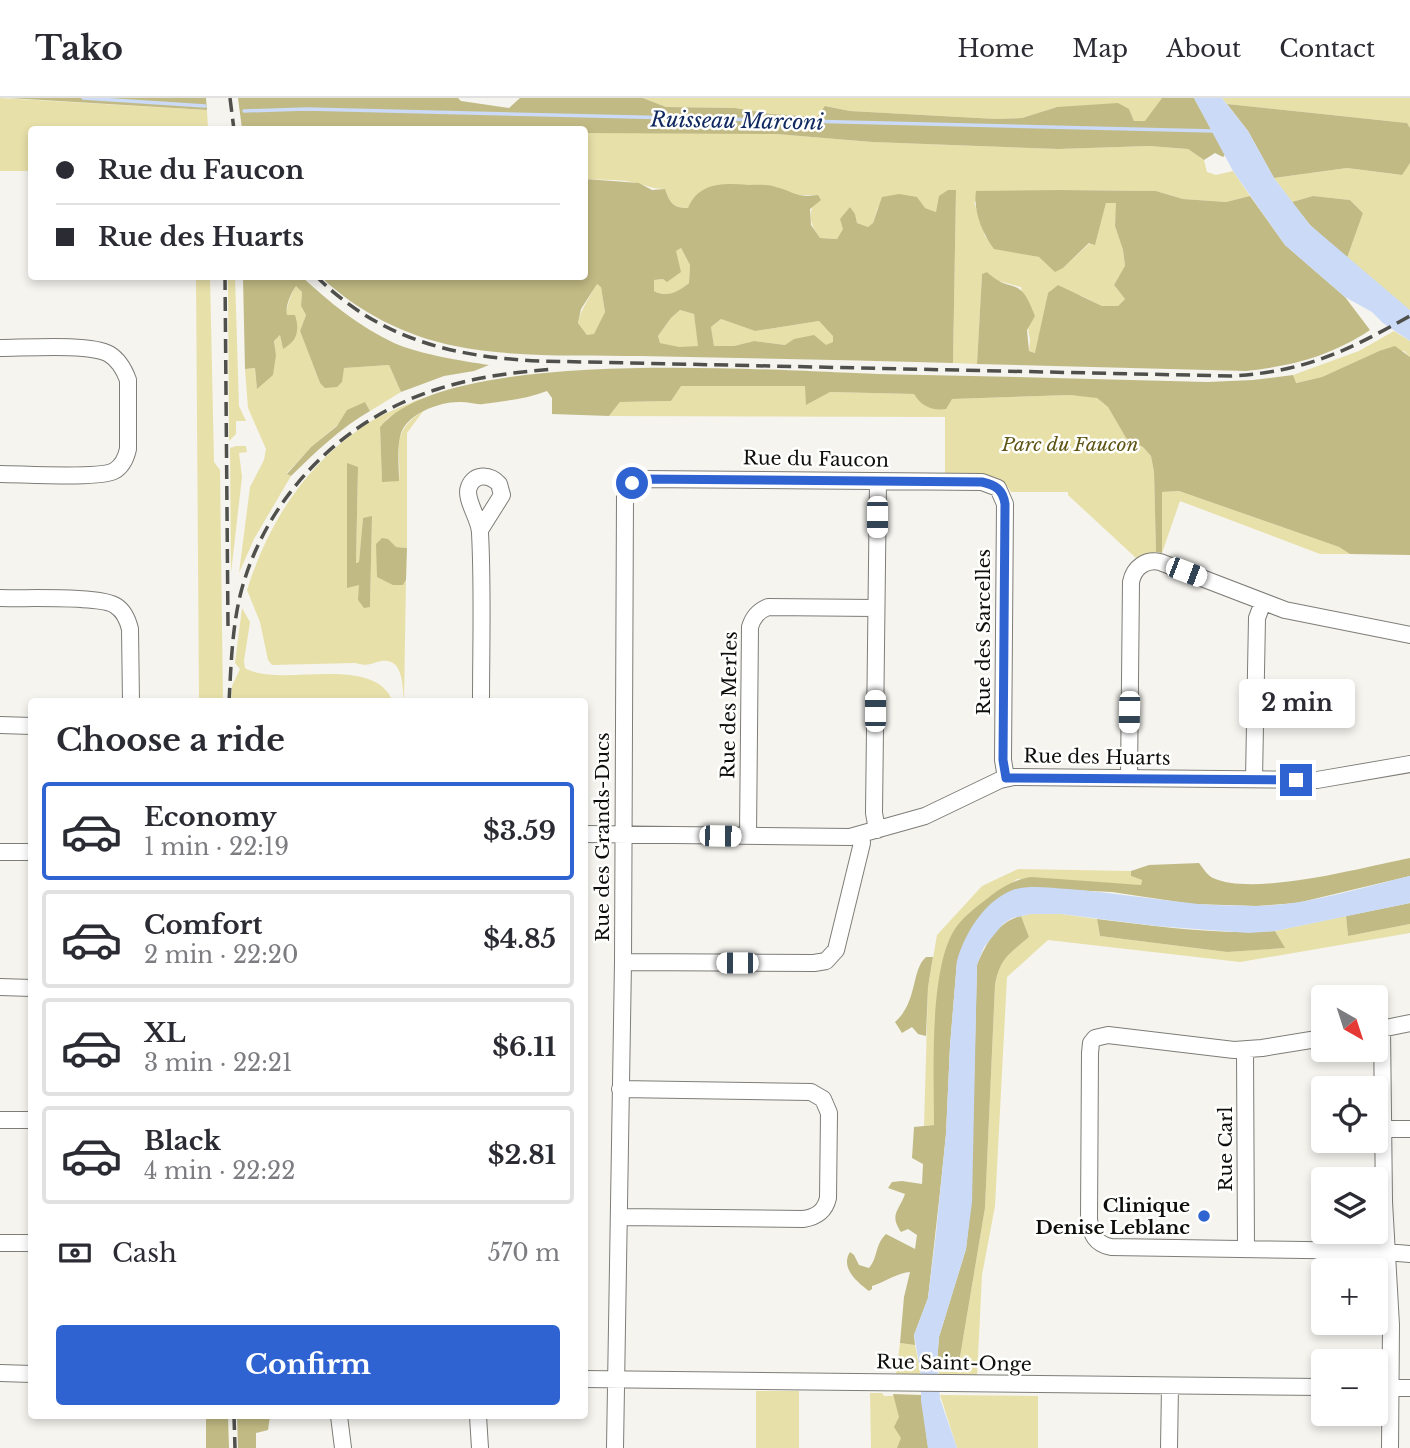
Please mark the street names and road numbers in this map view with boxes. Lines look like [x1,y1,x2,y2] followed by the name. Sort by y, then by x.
[743,446,889,472] street label: Rue du Faucon
[972,549,995,715] street label: Rue des Sarcelles
[716,631,742,779] street label: Rue des Merles
[591,732,614,942] street label: Rue des Grands-Ducs
[1023,744,1171,770] street label: Rue des Huarts
[1214,1106,1237,1192] street label: Rue Carl
[876,1350,1032,1376] street label: Rue Saint-Onge

